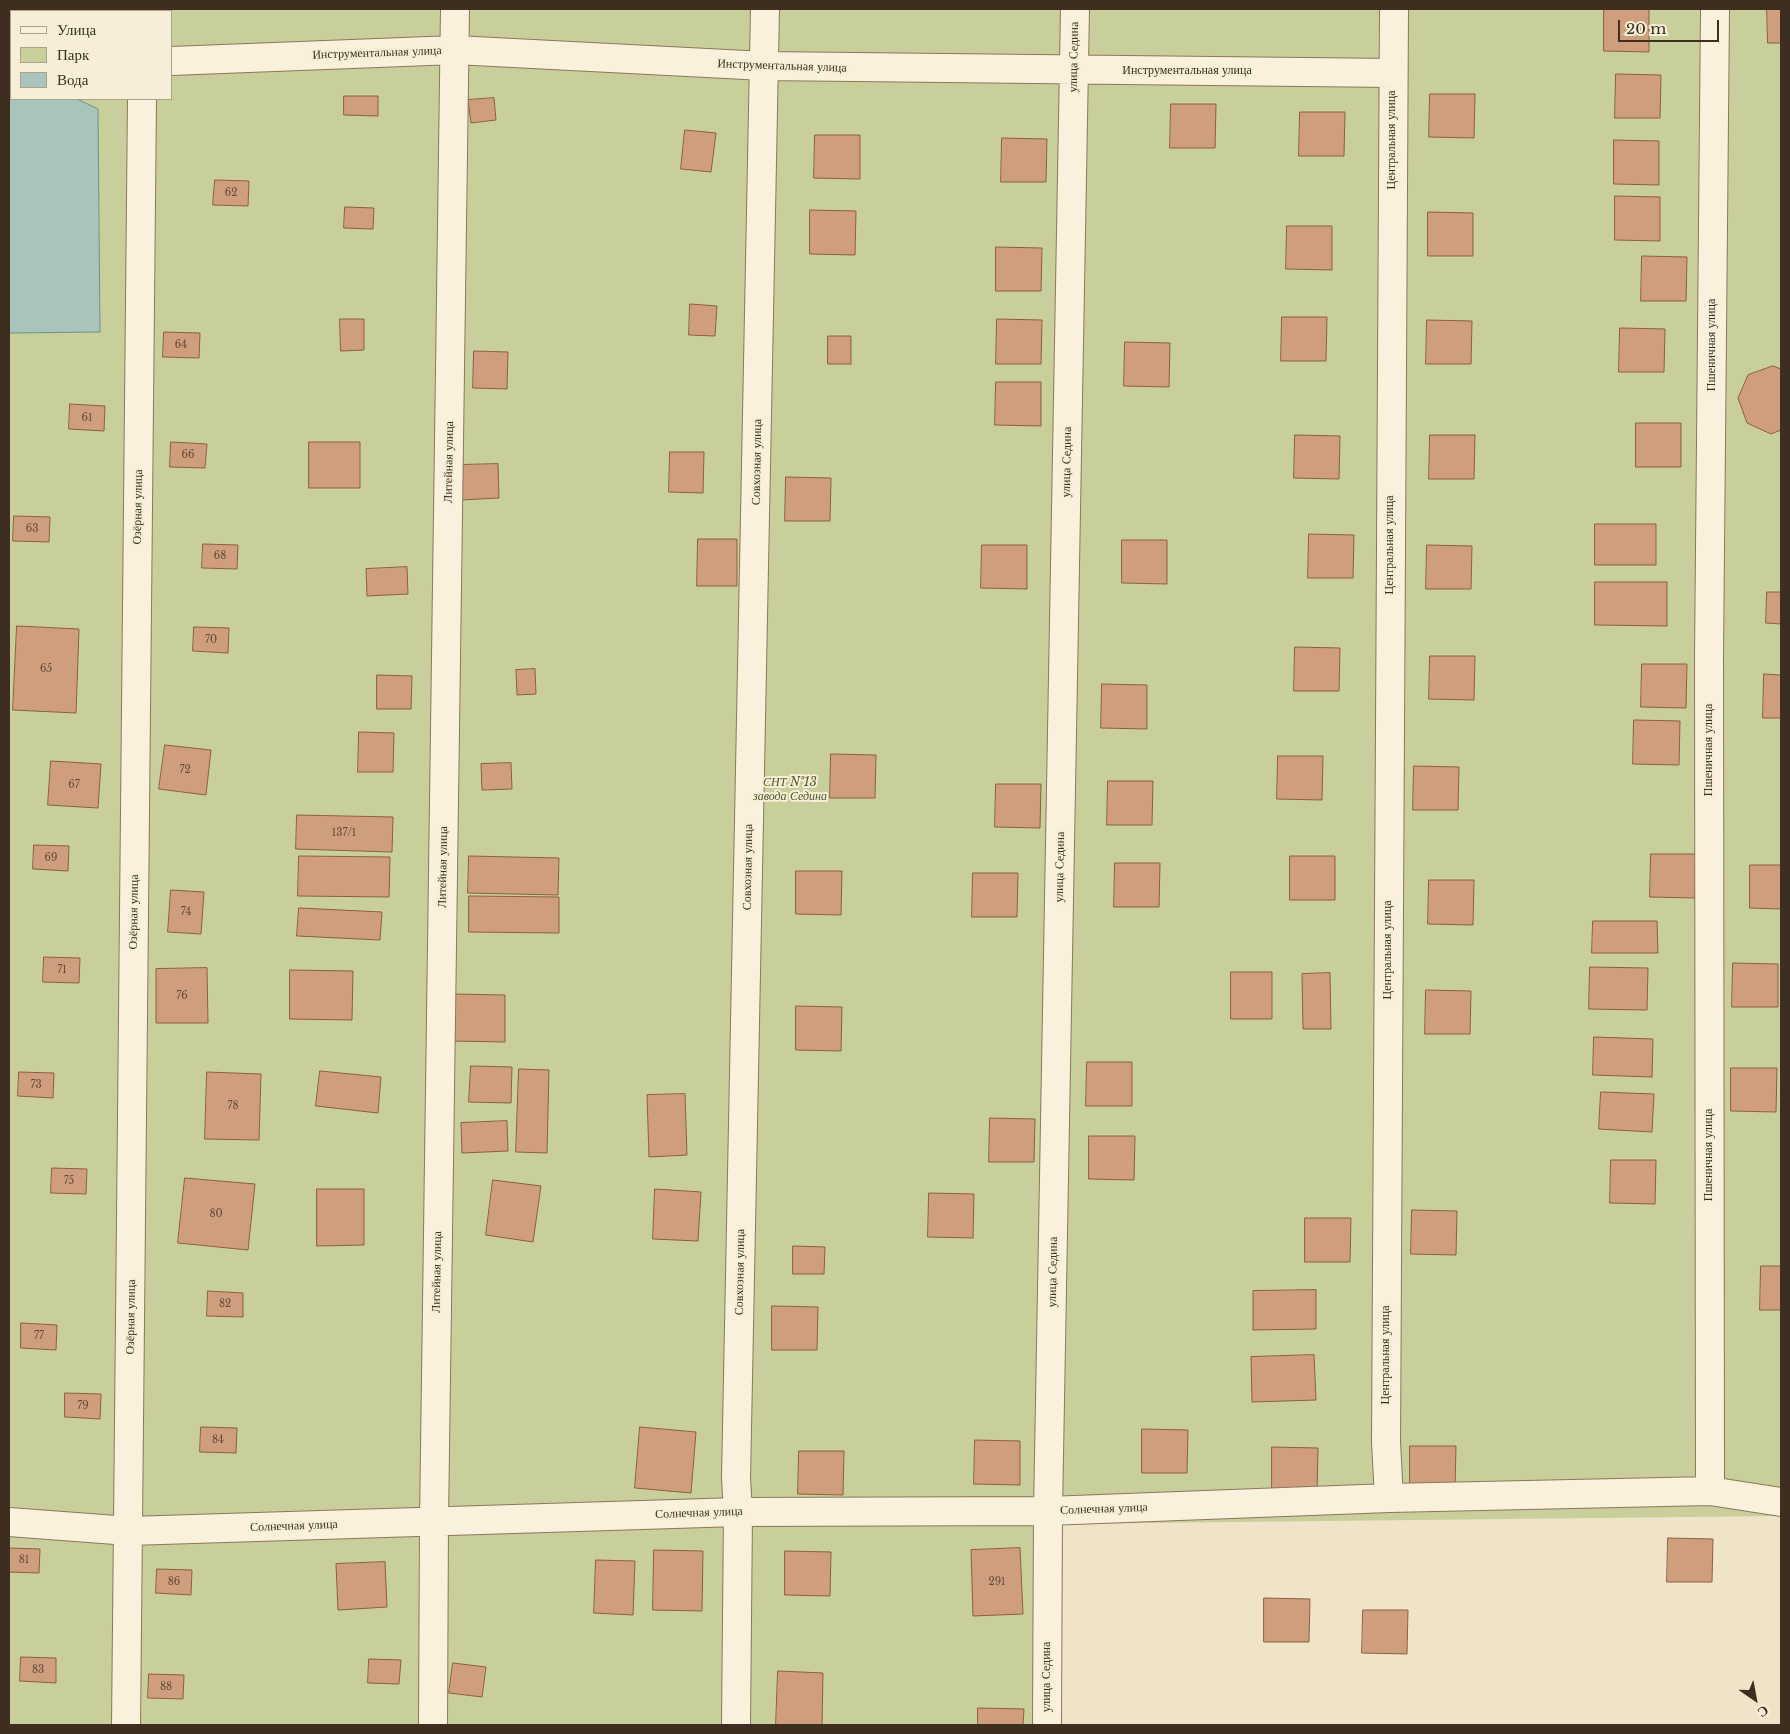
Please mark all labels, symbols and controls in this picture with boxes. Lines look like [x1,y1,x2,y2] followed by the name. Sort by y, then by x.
[10,10,172,100] legend
[1620,10,1721,42] scale bar
[1626,19,1666,38] text: 20 m
[57,20,96,39] text: Улица
[1066,22,1082,92] street label: улица Седина
[312,44,442,62] street label: Инструментальная улица
[57,45,89,64] text: Парк
[717,57,847,75] street label: Инструментальная улица
[1122,64,1252,78] street label: Инструментальная улица
[57,70,88,89] text: Вода
[1385,90,1399,190] street label: Центральная улица
[225,187,237,199] house number: 62
[1705,299,1719,391] street label: Пшеничная улица
[175,339,187,351] house number: 64
[82,412,92,424] house number: 61
[749,419,765,505] street label: Совхозная улица
[441,421,457,503] street label: Литейная улица
[1059,427,1075,497] street label: улица Седина
[182,449,194,461] house number: 66
[130,469,146,545] street label: Озёрная улица
[1383,495,1397,595] street label: Центральная улица
[26,523,38,535] house number: 63
[214,550,226,562] house number: 68
[205,634,217,646] house number: 70
[40,663,52,675] house number: 65
[1702,704,1716,796] street label: Пшеничная улица
[179,764,191,776] house number: 72
[753,776,827,804] park label: СНТ №13 завода Седина
[68,779,80,791] house number: 67
[740,824,756,910] street label: Совхозная улица
[435,826,451,908] street label: Литейная улица
[332,827,356,839] house number: 137/1
[1052,832,1068,902] street label: улица Седина
[45,852,57,864] house number: 69
[126,874,142,950] street label: Озёрная улица
[1381,900,1395,1000] street label: Центральная улица
[181,906,191,918] house number: 74
[57,964,67,976] house number: 71
[176,990,188,1002] house number: 76
[30,1079,42,1091] house number: 73
[227,1100,239,1112] house number: 78
[1702,1109,1716,1201] street label: Пшеничная улица
[64,1175,74,1187] house number: 75
[209,1208,223,1220] house number: 80
[732,1229,748,1315] street label: Совхозная улица
[429,1231,445,1313] street label: Литейная улица
[1045,1237,1061,1307] street label: улица Седина
[123,1279,139,1355] street label: Озёрная улица
[219,1298,231,1310] house number: 82
[1379,1305,1393,1405] street label: Центральная улица
[34,1330,44,1342] house number: 77
[77,1400,89,1412] house number: 79
[212,1434,224,1446] house number: 84
[1060,1500,1148,1518] street label: Солнечная улица
[655,1504,743,1522] street label: Солнечная улица
[250,1517,338,1535] street label: Солнечная улица
[19,1554,29,1566] house number: 81
[168,1576,180,1588] house number: 86
[988,1576,1006,1588] house number: 291
[1040,1642,1054,1712] street label: улица Седина
[32,1664,44,1676] house number: 83
[1730,1674,1780,1724] north arrow
[160,1681,172,1693] house number: 88
[1754,1701,1772,1722] text: С

